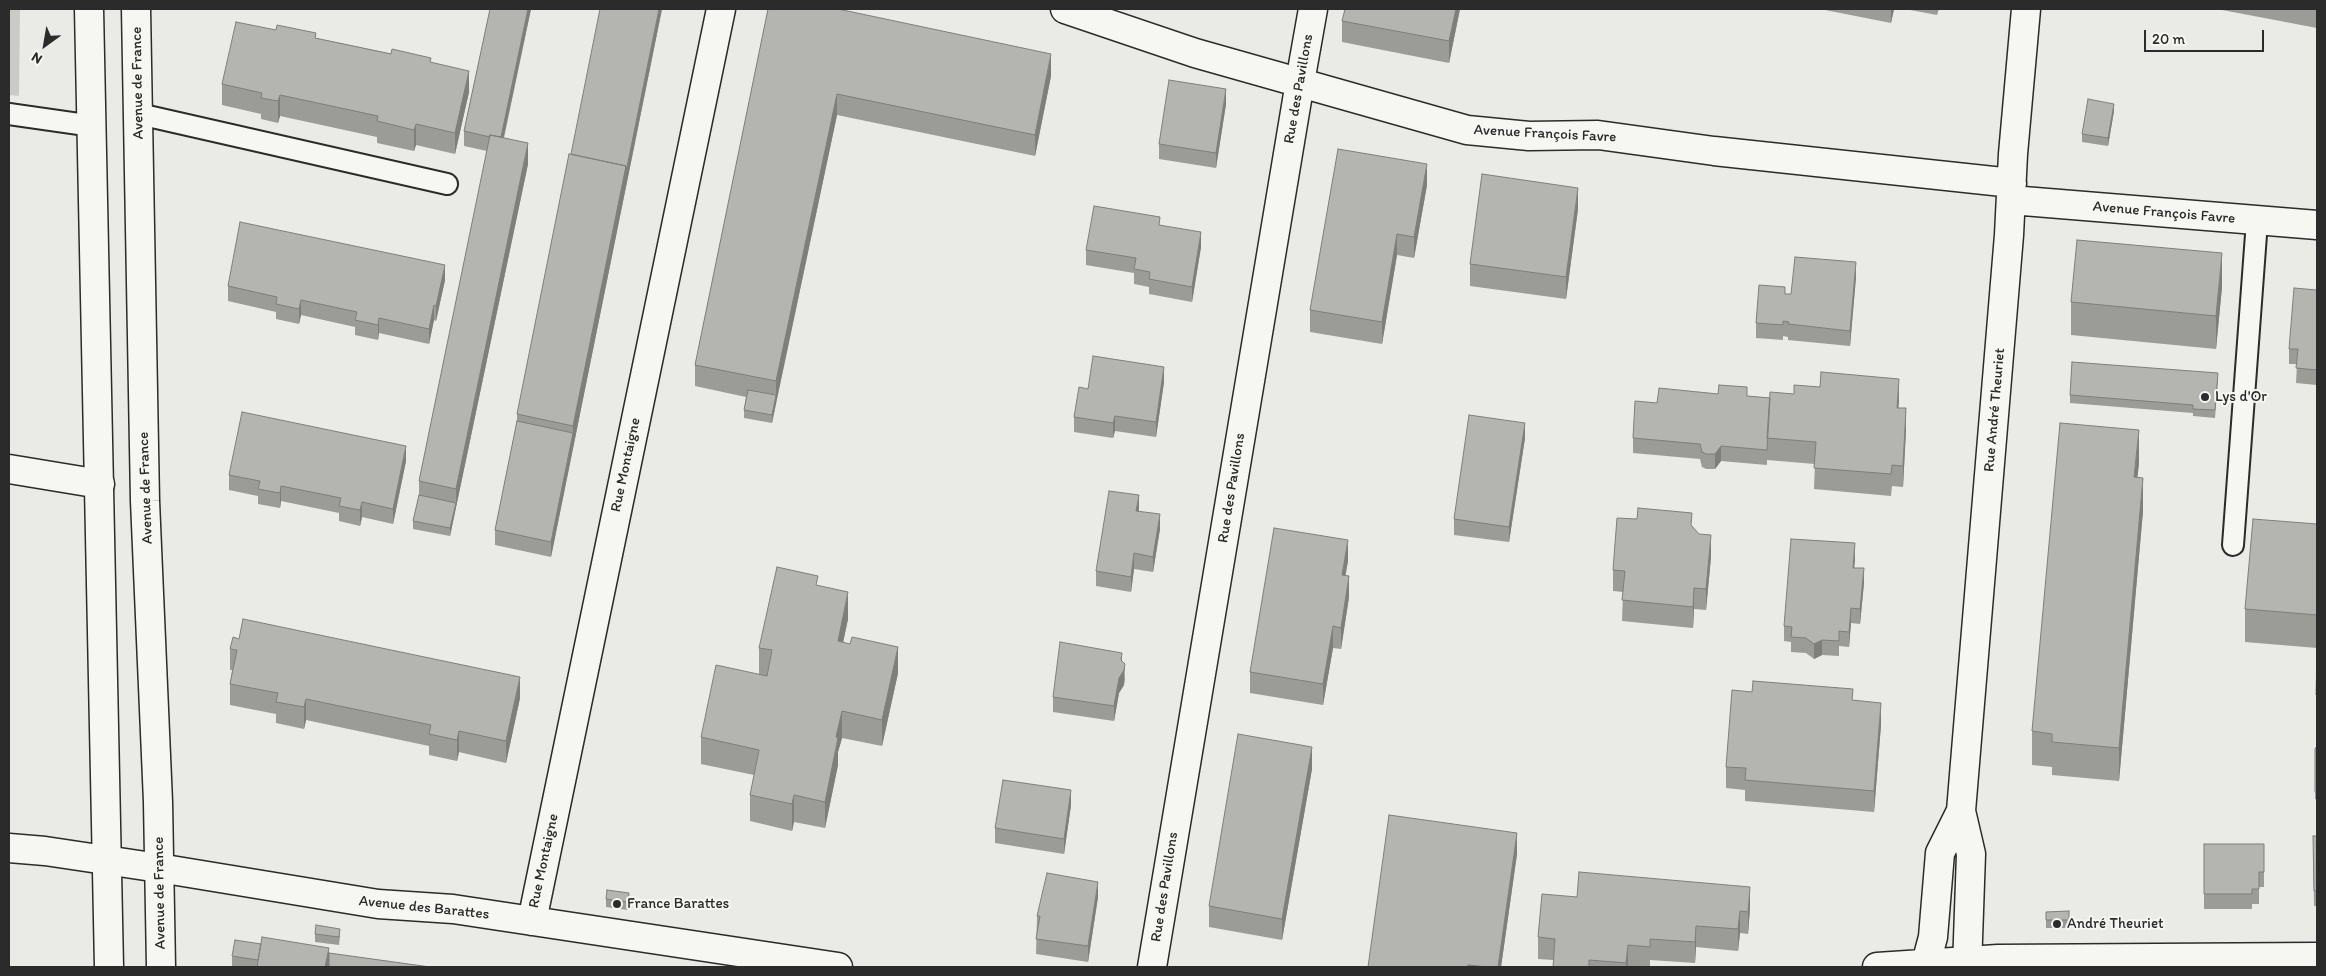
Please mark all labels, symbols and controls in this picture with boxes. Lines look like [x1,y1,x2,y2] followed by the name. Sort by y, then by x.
[20,20,70,70] north arrow
[2146,20,2266,52] scale bar
[128,27,148,139] street label: Avenue de France
[2152,30,2185,48] text: 20 m
[1280,33,1318,145] street label: Rue des Pavillons
[28,48,45,68] text: N
[1473,121,1617,147] street label: Avenue François Favre
[2092,198,2236,228] street label: Avenue François Favre
[1981,347,2009,473] street label: Rue André Theuriet
[2215,388,2267,406] place label: Lys d'Or
[2199,391,2211,403] marker: Lys d'Or
[607,416,645,514] street label: Rue Montaigne
[135,431,157,545] street label: Avenue de France
[1214,432,1250,544] street label: Rue des Pavillons
[525,812,563,910] street label: Rue Montaigne
[1147,831,1183,943] street label: Rue des Pavillons
[150,837,170,949] street label: Avenue de France
[358,892,490,924] street label: Avenue des Barattes
[627,895,729,913] place label: France Barattes
[611,898,623,910] marker: France Barattes
[2067,915,2164,933] place label: André Theuriet
[2051,918,2063,930] marker: André Theuriet

